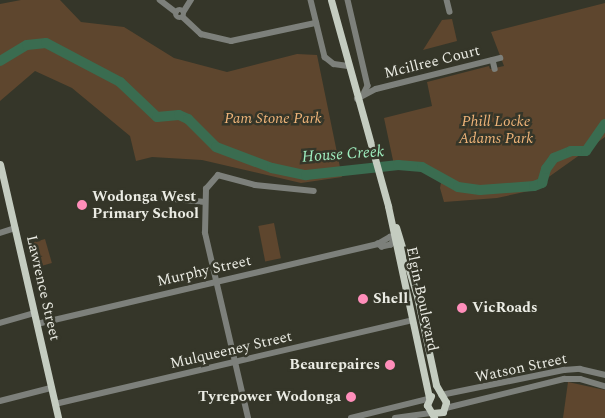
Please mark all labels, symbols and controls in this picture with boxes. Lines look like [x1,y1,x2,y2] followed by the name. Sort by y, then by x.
[382,41,482,83] street label: Mcillree Court
[224,110,322,128] park label: Pam Stone Park
[459,112,533,147] park label: Phill Locke Adams Park
[301,142,385,166] water label: House Creek
[92,187,199,222] place label: Wodonga West Primary School
[76,199,88,211] marker: Wodonga West Primary School
[22,234,64,342] street label: Lawrence Street
[402,245,442,353] street label: Elgin Boulevard
[155,251,253,291] street label: Murphy Street
[373,290,408,308] place label: Shell
[357,293,369,305] marker: Shell
[472,299,538,317] place label: VicRoads
[456,302,468,314] marker: VicRoads
[168,327,294,373] street label: Mulqueeney Street
[473,349,569,387] street label: Watson Street
[289,356,380,374] place label: Beaurepaires
[384,359,396,371] marker: Beaurepaires
[198,388,341,406] place label: Tyrepower Wodonga
[345,391,357,403] marker: Tyrepower Wodonga

